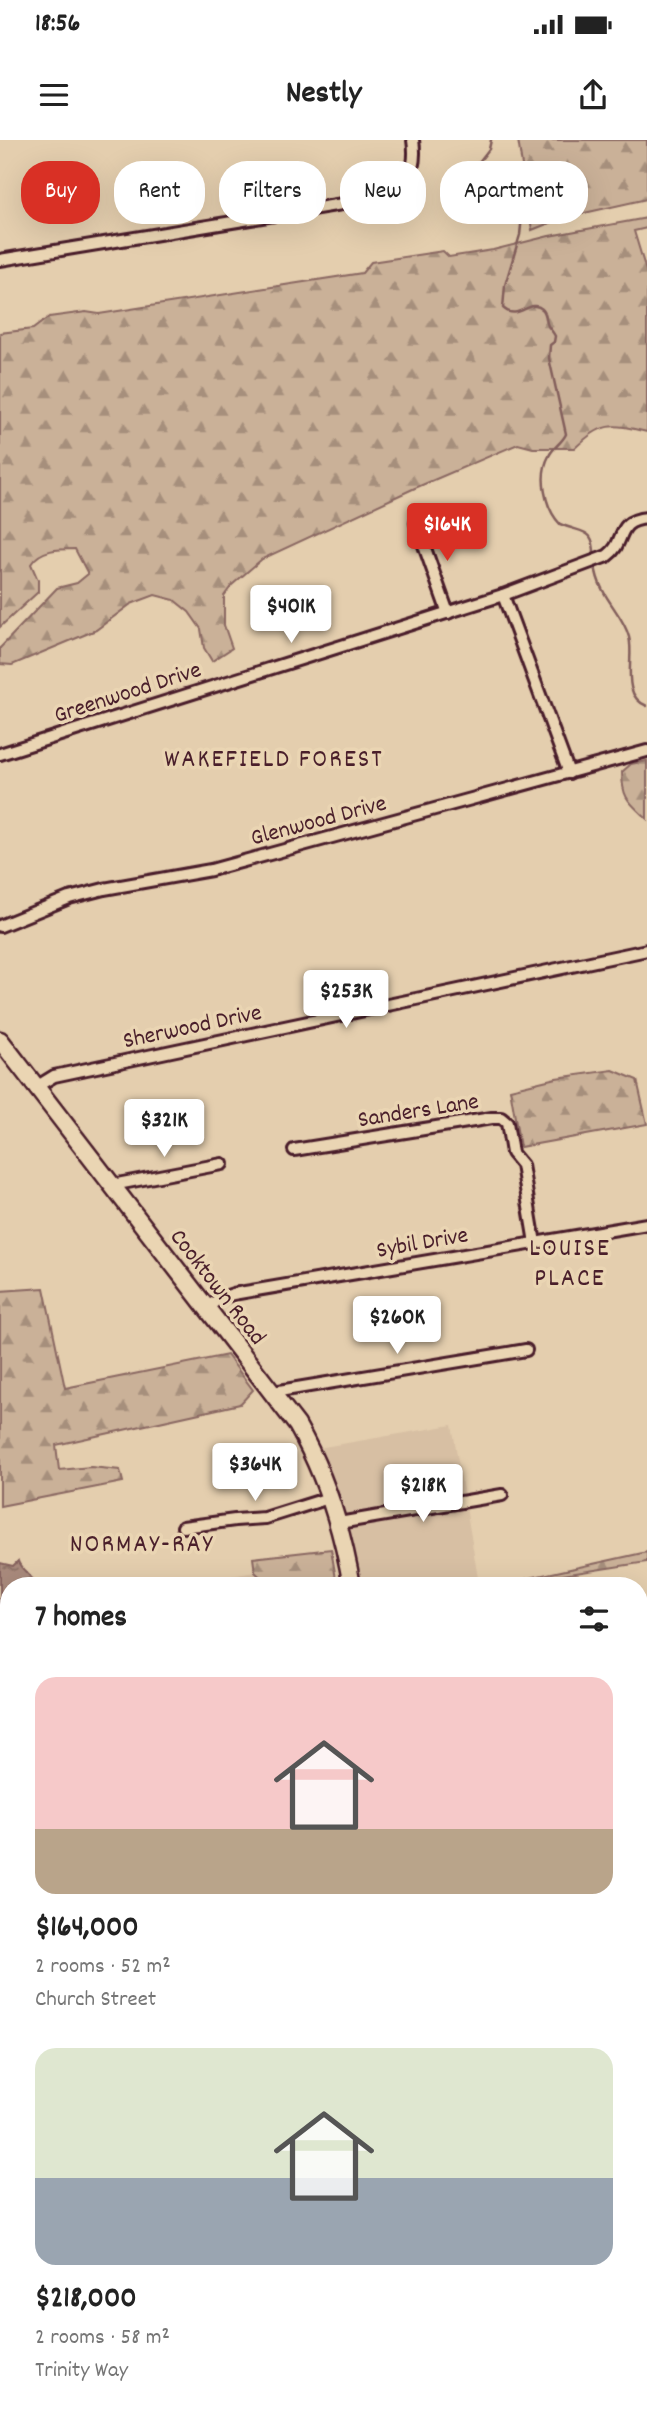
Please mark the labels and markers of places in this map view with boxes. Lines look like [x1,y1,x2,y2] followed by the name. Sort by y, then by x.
[398,504,496,563] pin: $164K
[242,586,340,645] pin: $401K
[297,970,395,1030] pin: $253K
[115,1100,213,1159] pin: $321K
[348,1296,446,1356] pin: $260K
[206,1444,304,1503] pin: $364K
[374,1464,472,1524] pin: $218K

